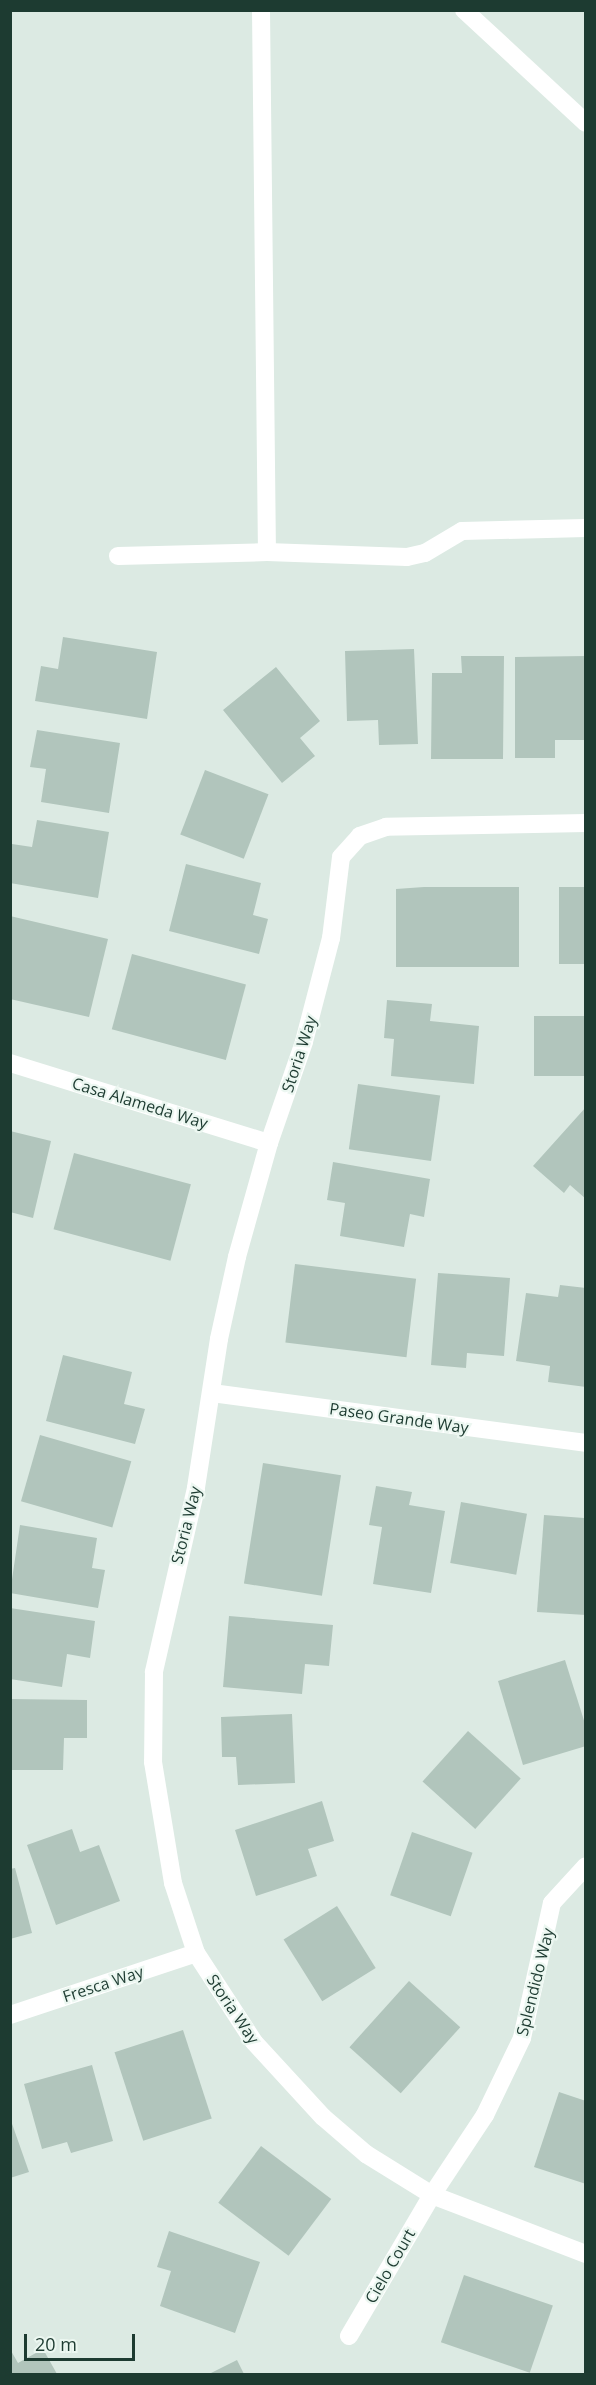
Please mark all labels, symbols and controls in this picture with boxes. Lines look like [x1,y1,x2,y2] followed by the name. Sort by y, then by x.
[278,1013,320,1095] street label: Storia Way
[70,1073,210,1133] street label: Casa Alameda Way
[328,1399,470,1437] street label: Paseo Grande Way
[167,1484,205,1566] street label: Storia Way
[512,1926,558,2038] street label: Splendido Way
[60,1962,146,2006] street label: Fresca Way
[203,1971,263,2047] street label: Storia Way
[361,2225,419,2307] street label: Cielo Court
[27,2322,138,2360] scale bar
[35,2332,77,2356] text: 20 m

